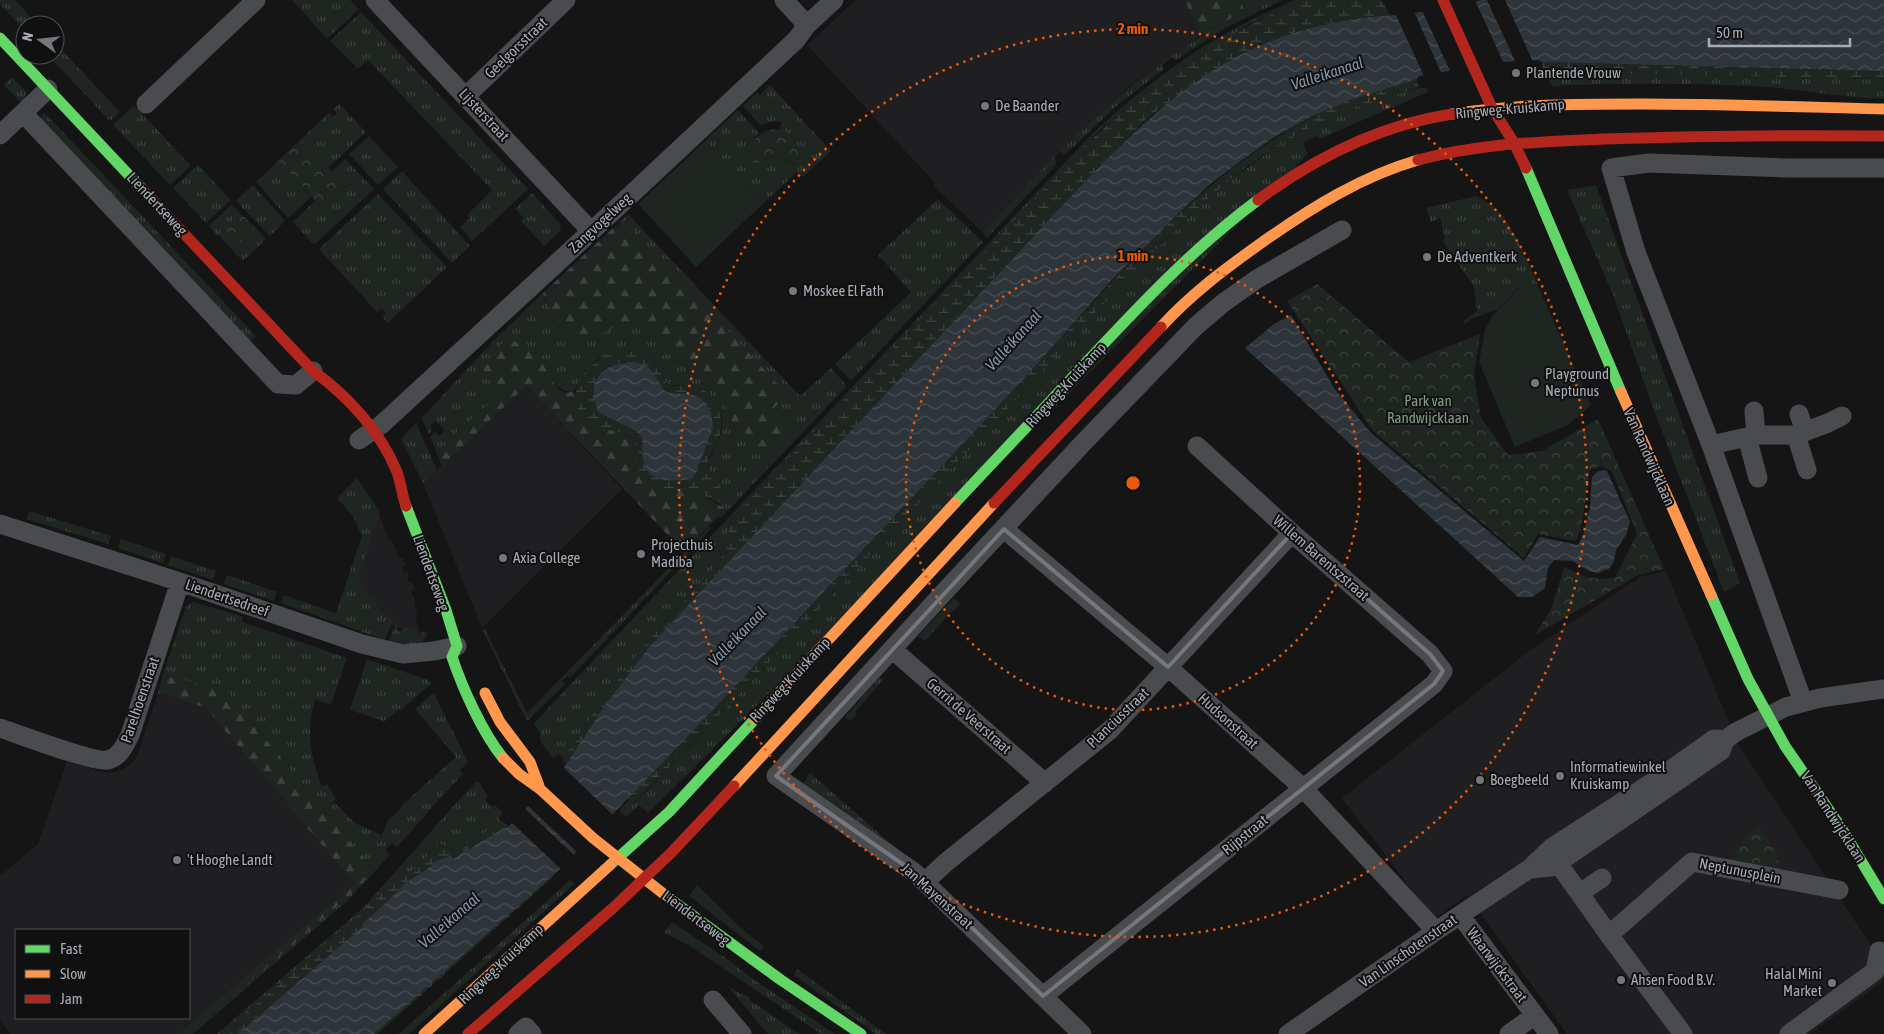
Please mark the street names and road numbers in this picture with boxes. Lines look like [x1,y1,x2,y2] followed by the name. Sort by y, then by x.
[481,14,550,82] street label: Geelgorsstraat
[456,85,513,144] street label: Lijsterstraat
[1455,95,1565,122] street label: Ringweg-Kruiskamp
[124,169,191,239] street label: Liendertseweg
[565,189,635,256] street label: Zangvogelweg
[1022,339,1109,431] street label: Ringweg-Kruiskamp
[1620,405,1679,508] street label: Van Randwijcklaan
[1270,511,1373,604] street label: Willem Barentszstraat
[410,532,453,614] street label: Liendertseweg
[183,575,271,620] street label: Liendertsedreef
[746,634,833,726] street label: Ringweg-Kruiskamp
[117,655,162,745] street label: Parelhoenstraat
[924,674,1015,757] street label: Gerrit de Veerstraat
[1083,684,1152,751] street label: Planciusstraat
[1195,689,1262,752] street label: Hudsonstraat
[1798,768,1869,866] street label: Van Randwijcklaan
[1219,811,1271,858] street label: Rijpstraat
[1698,854,1782,887] street label: Neptunusplein
[898,859,977,932] street label: Jan Mayenstraat
[659,887,734,949] street label: Liendertseweg
[1356,911,1460,991] street label: Van Linschotenstraat
[455,920,547,1007] street label: Ringweg-Kruiskamp
[1464,924,1531,1005] street label: Waarwijckstraat

